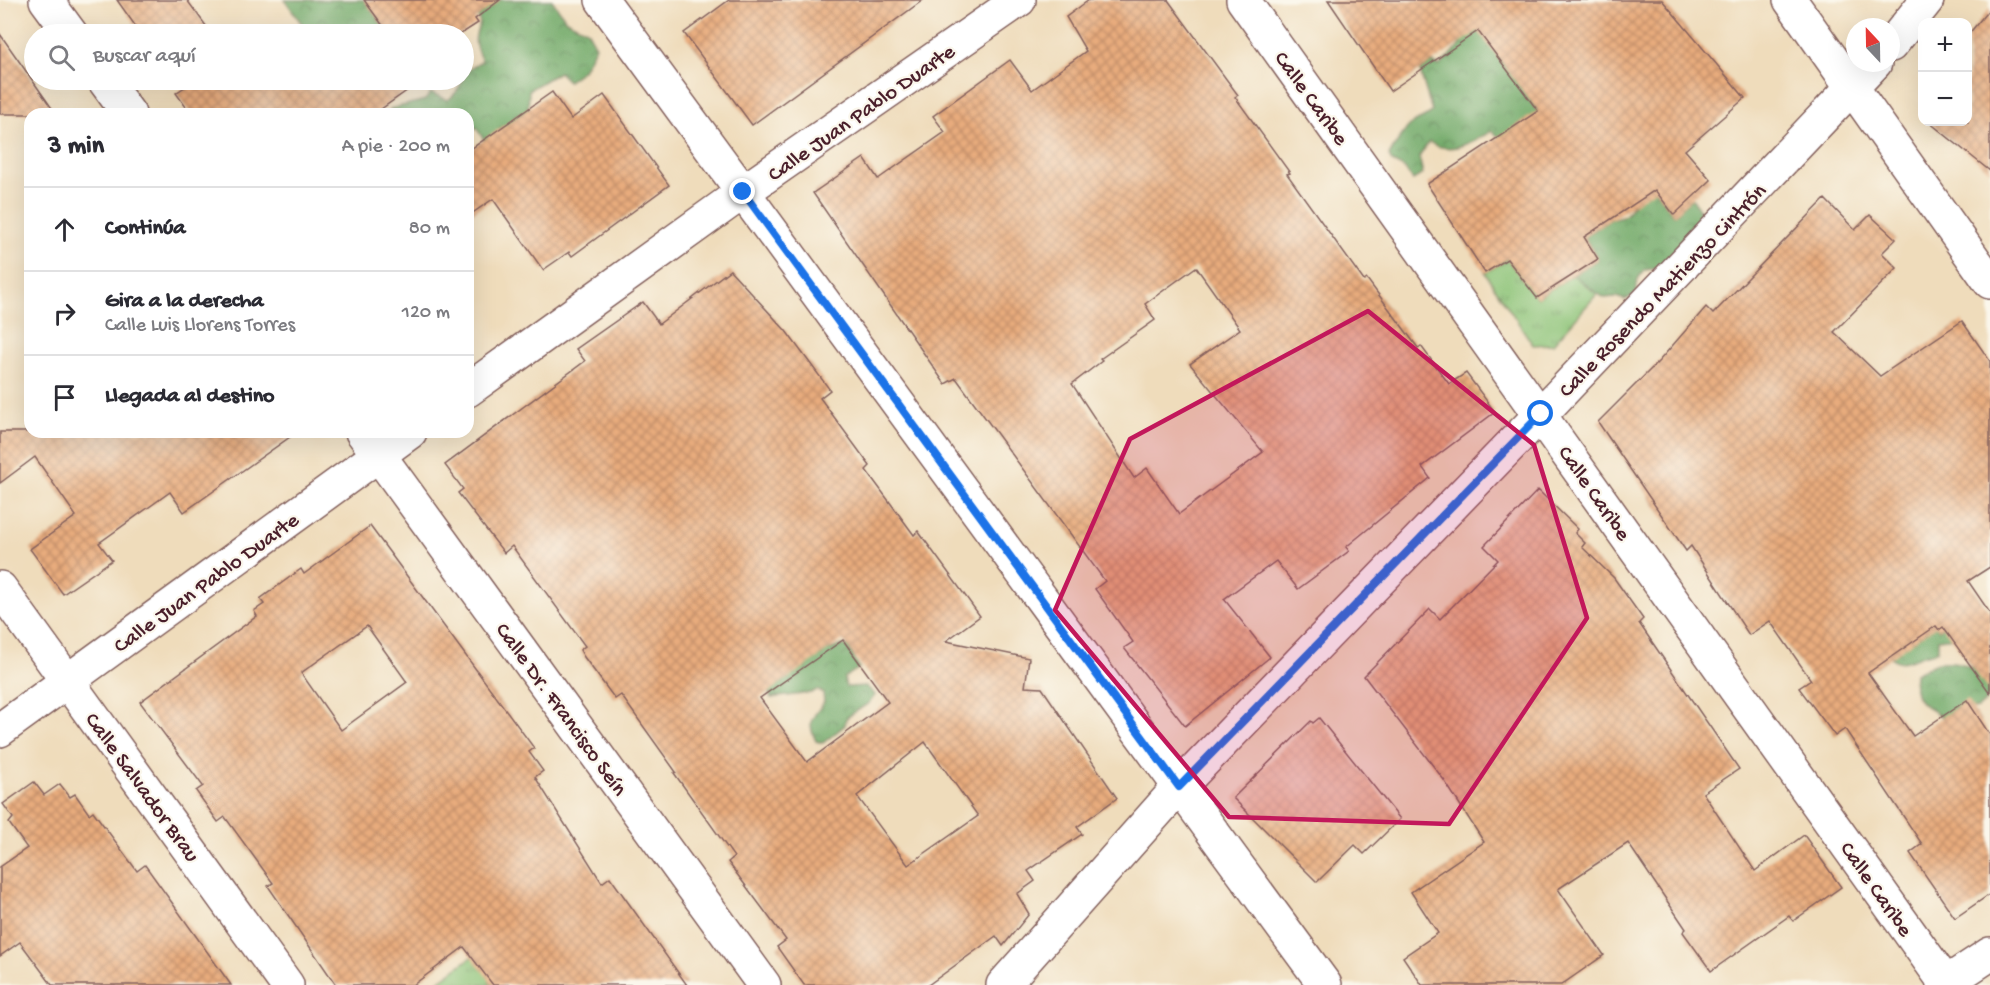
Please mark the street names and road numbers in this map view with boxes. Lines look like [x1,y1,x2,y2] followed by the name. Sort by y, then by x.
[764,39,961,189] street label: Calle Juan Pablo Duarte
[1267,47,1353,152] street label: Calle Caribe
[1555,179,1774,404] street label: Calle Rosendo Matienzo Cintrón
[1551,442,1635,547] street label: Calle Caribe
[110,508,306,660] street label: Calle Juan Pablo Duarte
[488,619,632,802] street label: Calle Dr. Francisco Seín
[78,709,204,868] street label: Calle Salvador Brau
[1833,838,1917,943] street label: Calle Caribe

